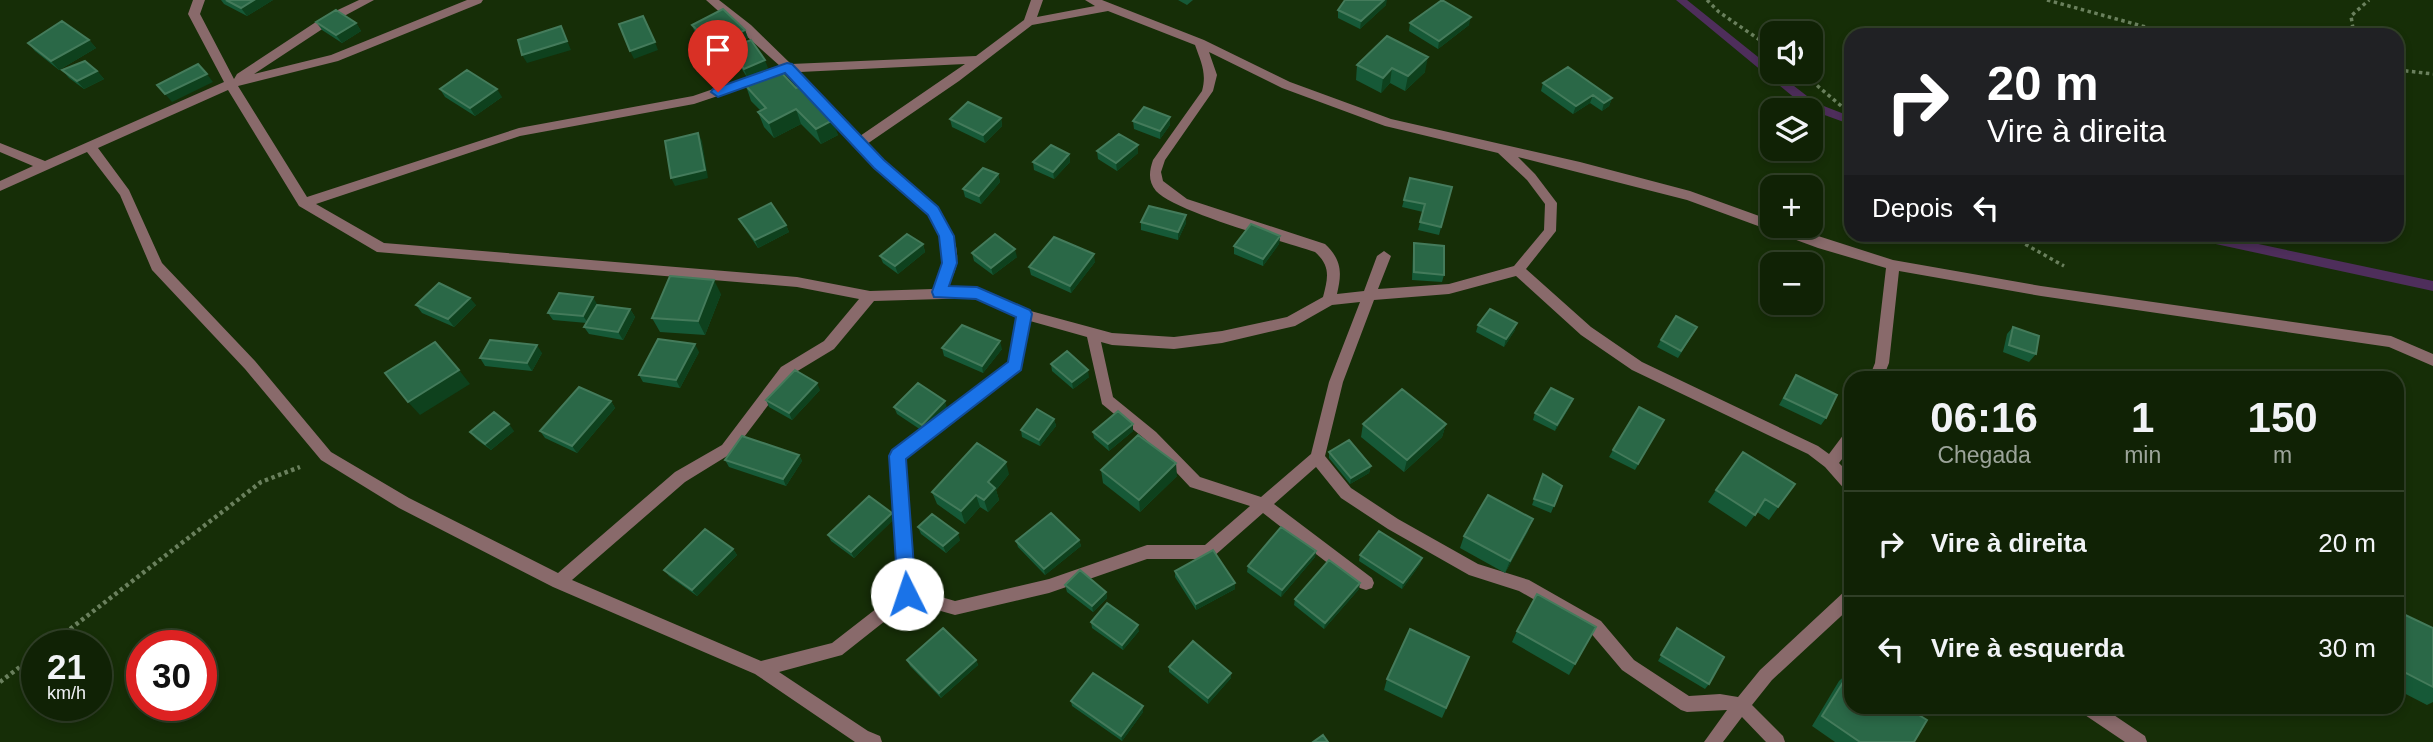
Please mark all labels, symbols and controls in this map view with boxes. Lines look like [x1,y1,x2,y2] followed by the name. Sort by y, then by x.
[688,20,748,92] pin
[1760,21,1823,315] map controls
[1760,21,1823,84] button: sound
[699,31,737,69] icon: arrive
[1872,56,1963,147] icon: right
[1987,56,2099,110] text: 20 m
[1760,98,1823,161] button: layers
[1987,113,2166,149] text: Vire à direita
[1760,175,1823,238] button: +
[1967,189,2005,227] icon: left
[1872,193,1953,223] text: Depois
[1760,252,1823,315] button: −
[1930,394,2038,441] text: 06:16
[2131,394,2154,441] text: 1
[2248,394,2318,441] text: 150
[1937,442,2031,468] text: Chegada
[2124,442,2161,468] text: min
[2273,442,2292,468] text: m
[1872,525,1910,563] icon: right
[1931,528,2087,558] text: Vire à direita
[2318,528,2376,558] text: 20 m
[870,557,944,631] position arrow
[126,630,217,721] speed limit sign: 30
[1872,630,1910,668] icon: left
[1931,633,2124,663] text: Vire à esquerda
[2318,633,2376,663] text: 30 m
[47,647,86,686] text: 21
[47,683,86,703] text: km/h

